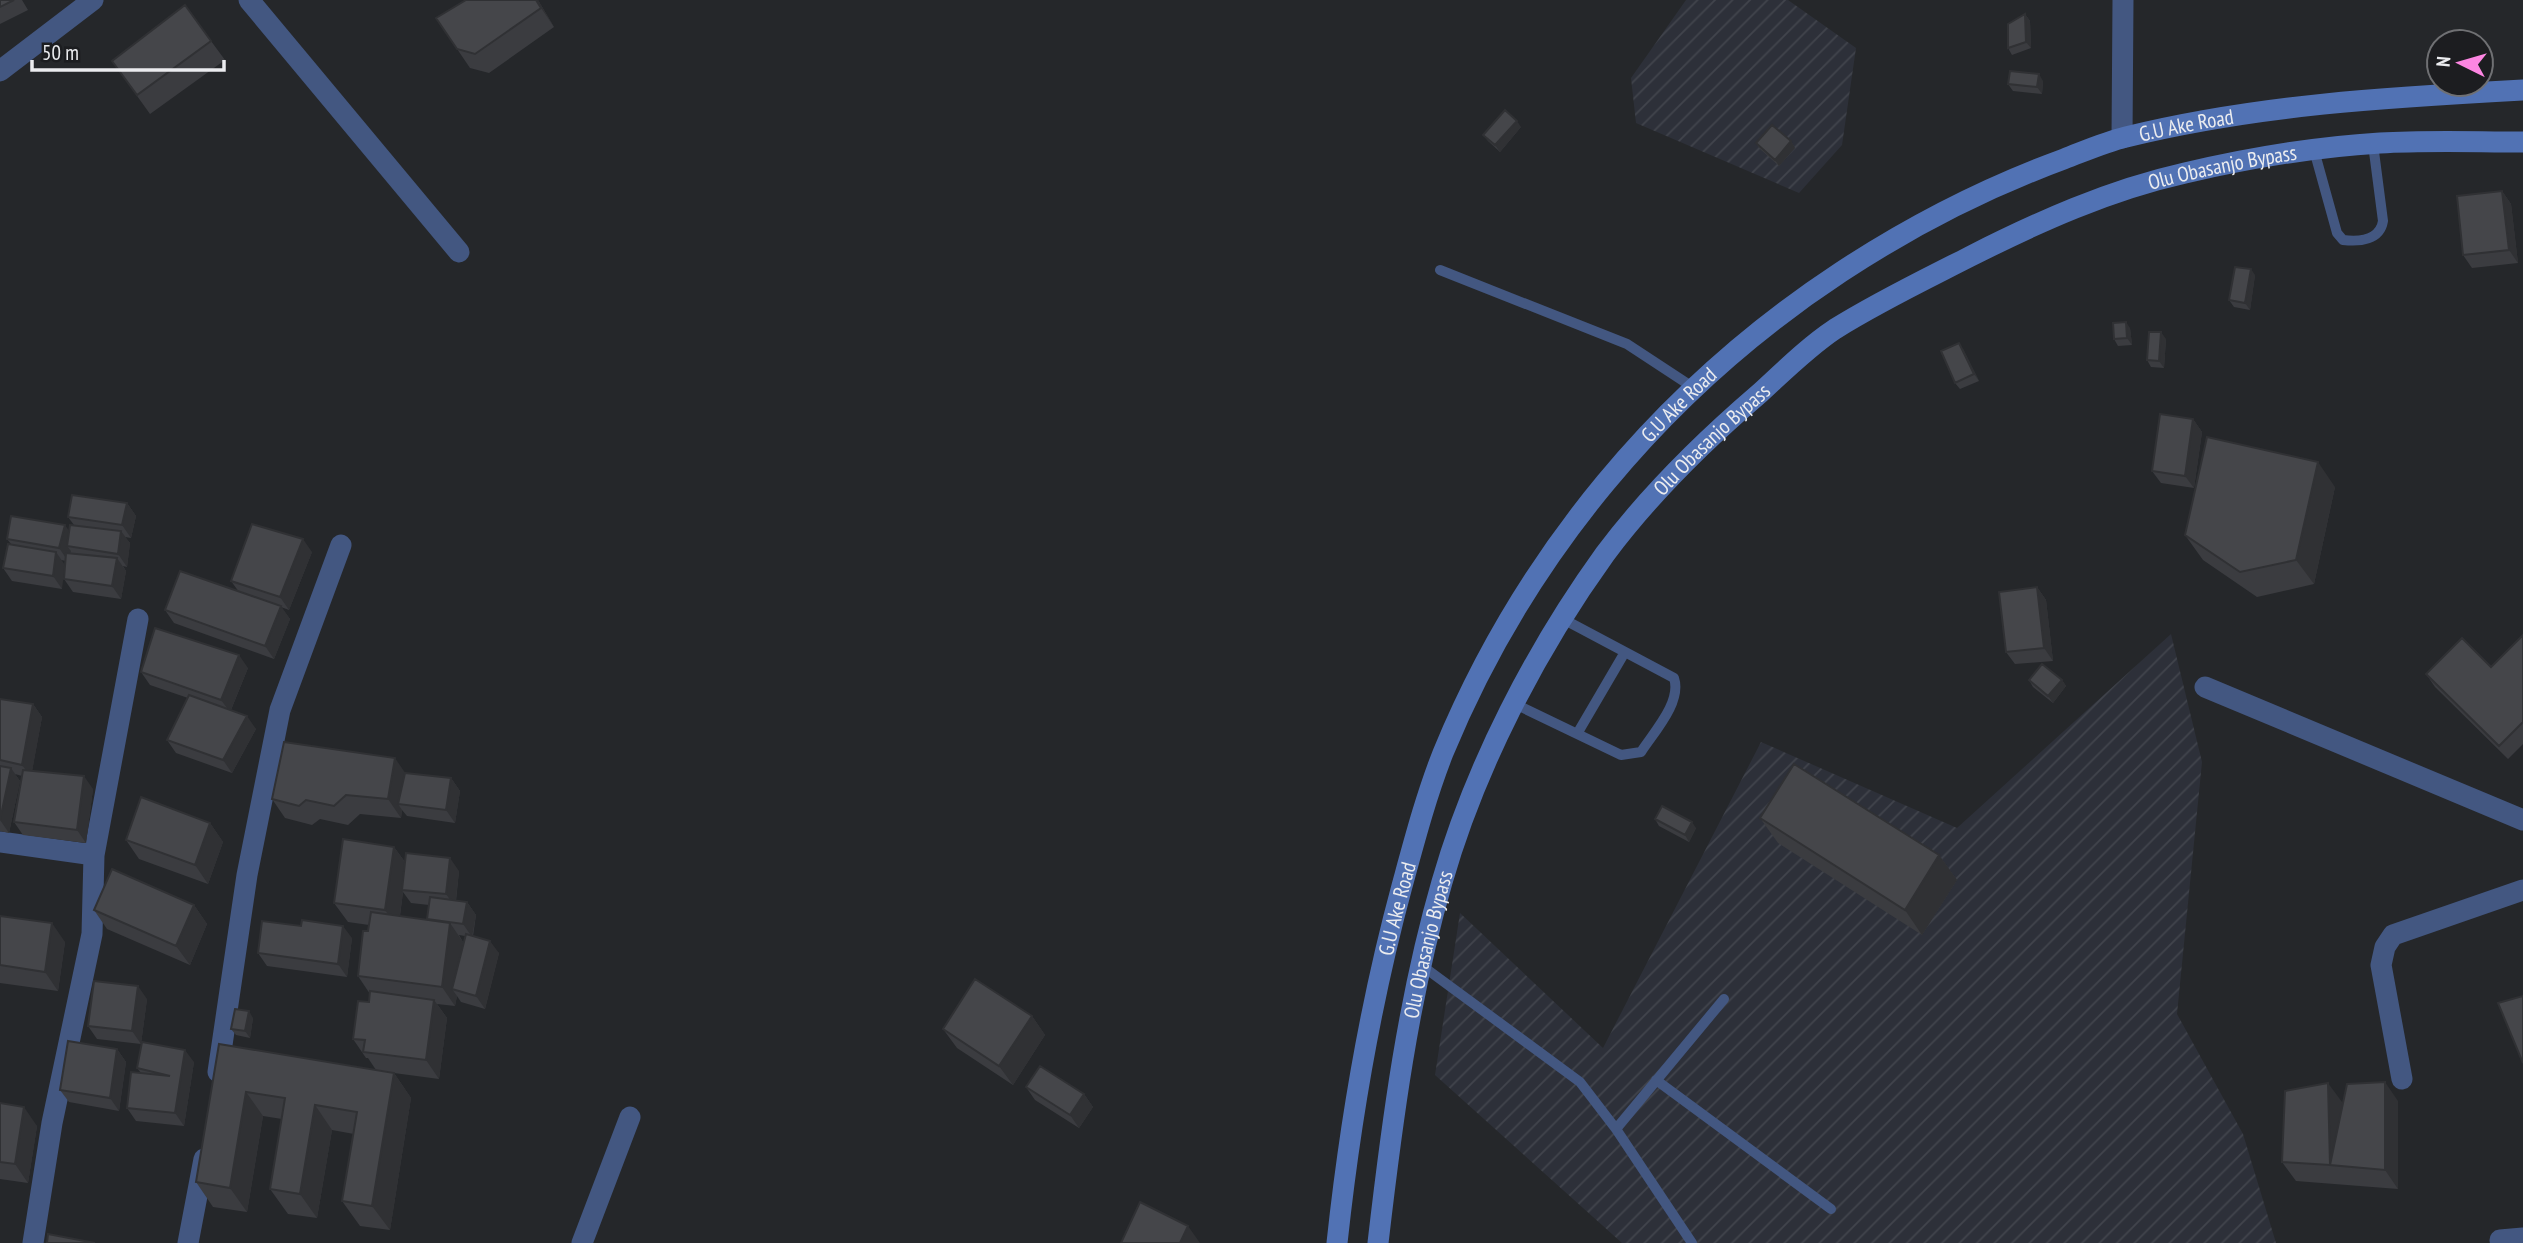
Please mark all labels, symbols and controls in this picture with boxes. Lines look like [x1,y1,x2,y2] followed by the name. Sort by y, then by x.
[32,28,224,72] scale bar
[2425,28,2495,98] north arrow
[42,39,79,66] text: 50 m
[2431,55,2455,68] text: N
[2136,102,2235,147] street label: G.U Ake Road
[2145,138,2298,195] street label: Olu Obasanjo Bypass
[1635,361,1722,448] street label: G.U Ake Road
[1647,377,1776,501] street label: Olu Obasanjo Bypass
[1371,859,1421,958] street label: G.U Ake Road
[1397,867,1458,1021] street label: Olu Obasanjo Bypass

